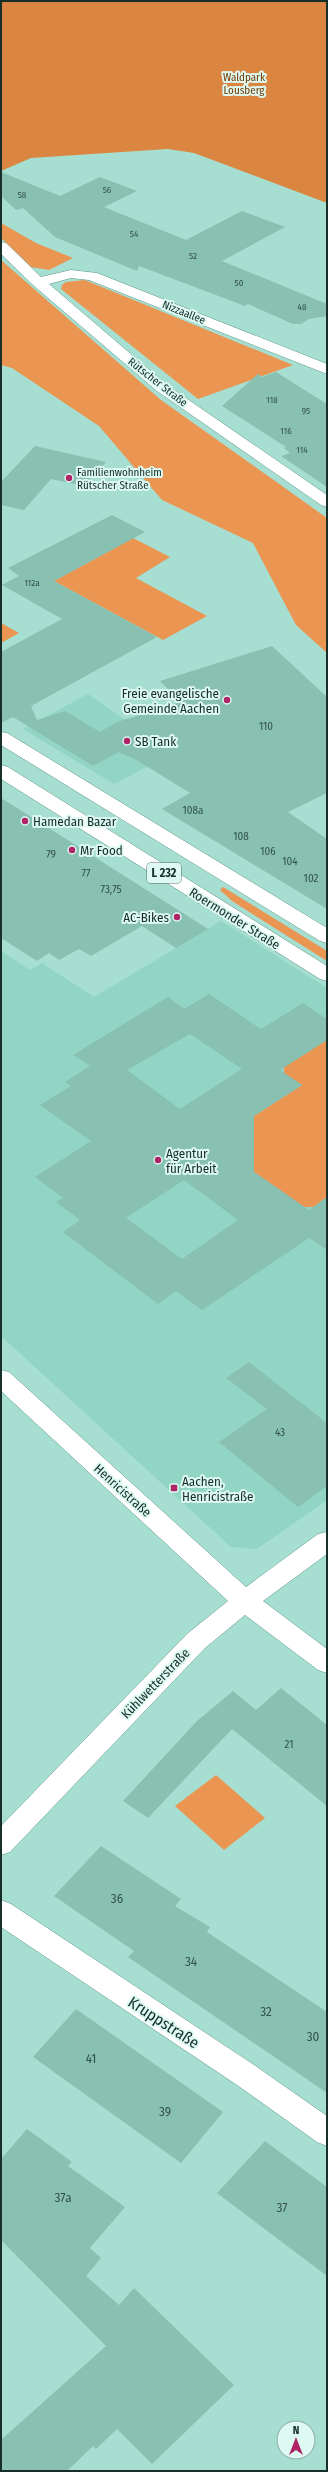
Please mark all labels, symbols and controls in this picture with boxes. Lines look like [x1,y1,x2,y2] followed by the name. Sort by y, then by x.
[223,71,266,97] park label: Waldpark Lousberg
[103,185,112,195] house number: 56
[18,190,27,200] house number: 58
[130,229,139,239] house number: 54
[189,251,197,261] house number: 52
[235,278,244,288] house number: 50
[160,298,207,327] street label: Nizzaallee
[298,302,307,312] house number: 48
[125,355,190,410] street label: Rütscher Straße
[266,395,278,405] house number: 118
[302,406,310,416] house number: 95
[280,426,292,436] house number: 116
[296,445,308,455] house number: 114
[77,466,162,492] place label: Familienwohnheim Rütscher Straße
[64,473,74,483] marker: Familienwohnheim Rütscher Straße
[24,578,40,588] house number: 112a
[122,686,219,716] place label: Freie evangelische Gemeinde Aachen
[222,695,232,705] marker: Freie evangelische Gemeinde Aachen
[259,720,273,733] house number: 110
[135,734,177,749] place label: SB Tank
[122,736,132,746] marker: SB Tank
[183,804,203,817] house number: 108a
[33,814,117,829] place label: Hamedan Bazar
[20,816,30,826] marker: Hamedan Bazar
[233,830,249,843] house number: 108
[80,843,123,858] place label: Mr Food
[67,845,77,855] marker: Mr Food
[260,845,276,858] house number: 106
[46,848,56,861] house number: 79
[282,855,298,868] house number: 104
[147,863,181,883] road number: L 232
[82,867,91,880] house number: 77
[304,872,319,885] house number: 102
[101,883,122,896] house number: 73,75
[187,885,283,952] street label: Roermonder Straße
[123,910,169,925] place label: AC-Bikes
[172,912,182,922] marker: AC-Bikes
[166,1146,217,1176] place label: Agentur für Arbeit
[153,1155,163,1165] marker: Agentur für Arbeit
[275,1426,285,1439] house number: 43
[91,1461,154,1520] street label: Henricistraße
[182,1474,254,1504] place label: Aachen, Henricistraße
[169,1483,179,1493] marker: Aachen, Henricistraße
[118,1645,193,1721] street label: Kühlwetterstraße
[285,1738,293,1751] house number: 21
[111,1891,123,1906] house number: 36
[185,1954,197,1969] house number: 34
[125,1992,203,2052] street label: Kruppstraße
[260,2004,272,2019] house number: 32
[307,2029,320,2044] house number: 30
[86,2051,96,2066] house number: 41
[159,2104,171,2119] house number: 39
[54,2190,72,2205] house number: 37a
[276,2200,288,2215] house number: 37
[276,2420,316,2460] north arrow
[293,2424,299,2437] text: N

